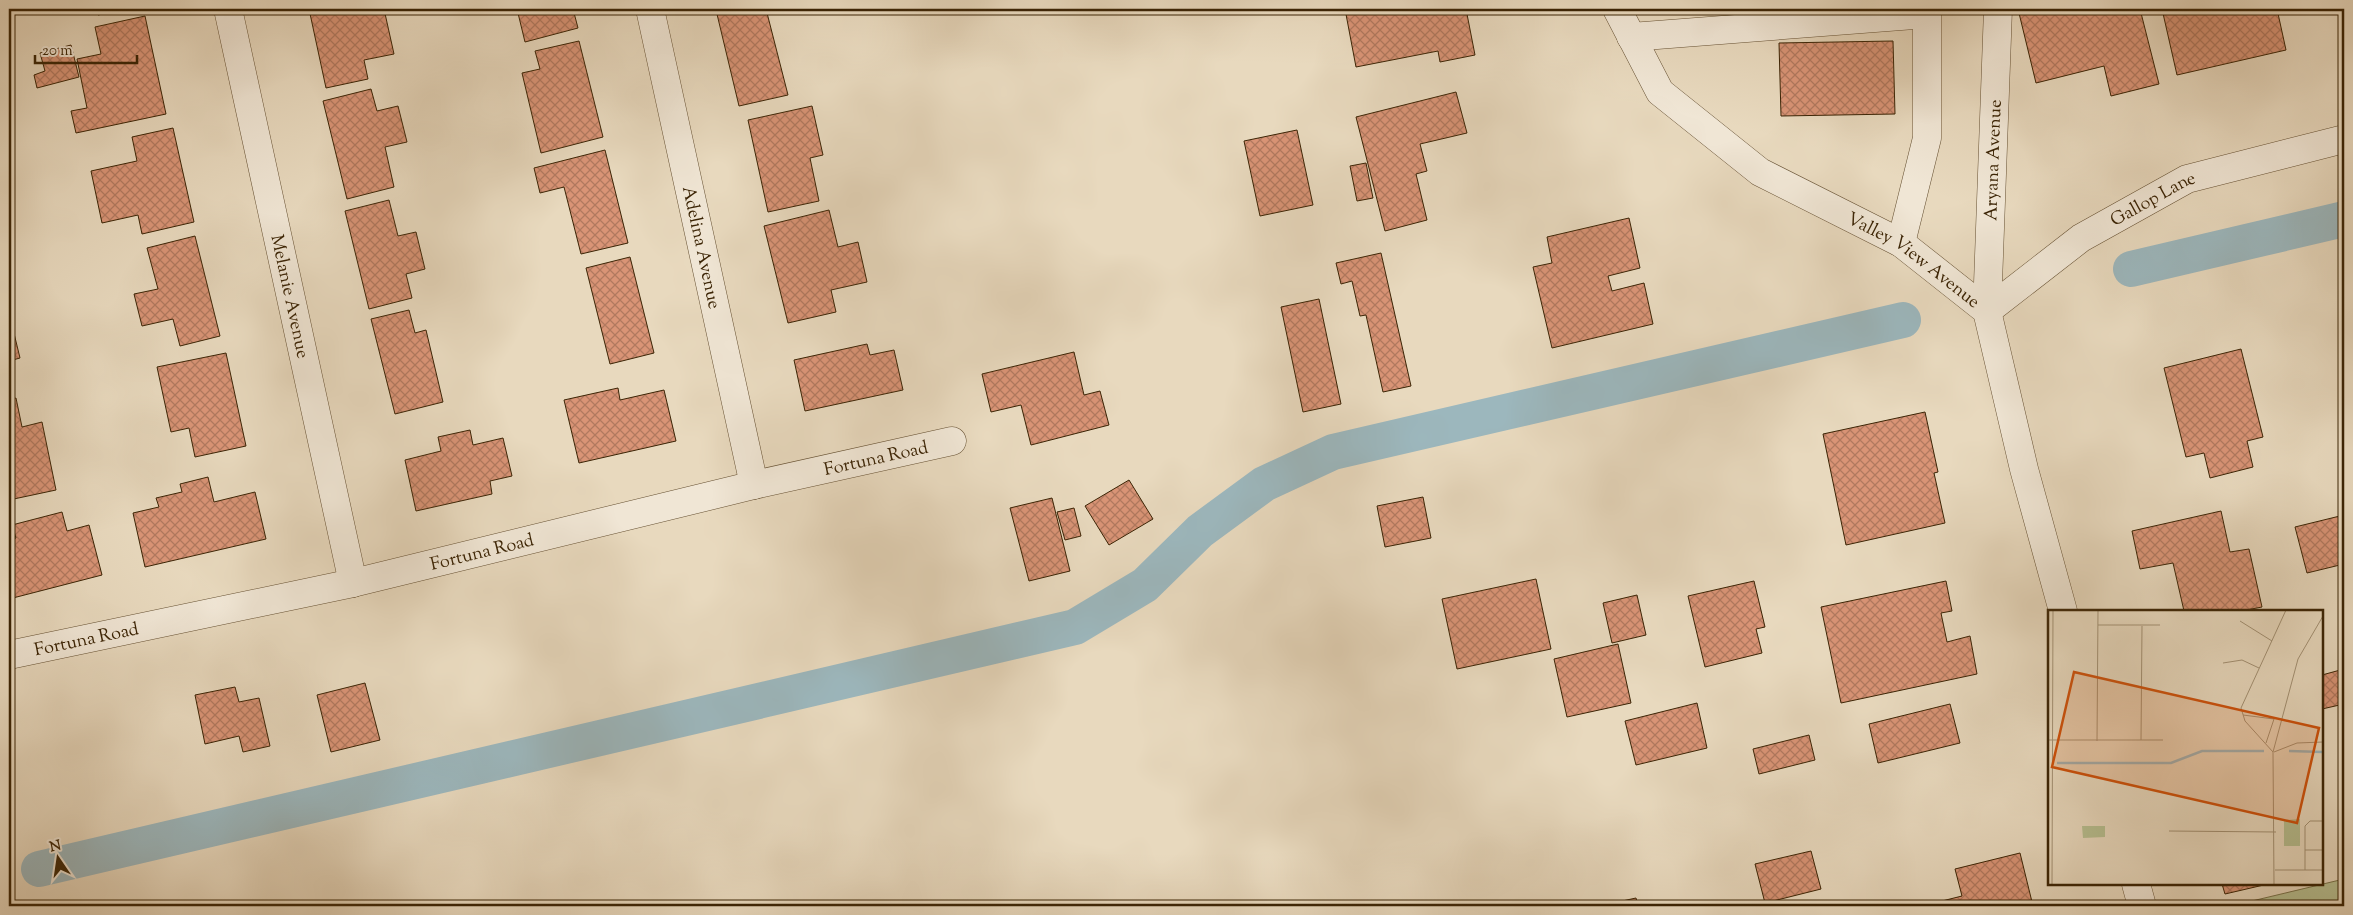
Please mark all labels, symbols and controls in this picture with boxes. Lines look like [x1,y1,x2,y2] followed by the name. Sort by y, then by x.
[35,32,138,64] scale bar
[42,41,73,62] text: 20 m
[1979,99,2010,221] street label: Aryana Avenue
[2106,166,2198,234] street label: Gallop Lane
[674,184,726,312] street label: Adelina Avenue
[1842,207,1985,316] street label: Valley View Avenue
[262,232,315,361] street label: Melanie Avenue
[822,436,931,484] street label: Fortuna Road
[428,528,537,579] street label: Fortuna Road
[2048,610,2323,885] inset map
[32,617,141,664] street label: Fortuna Road
[32,832,82,882] north arrow
[48,836,63,858] text: N

